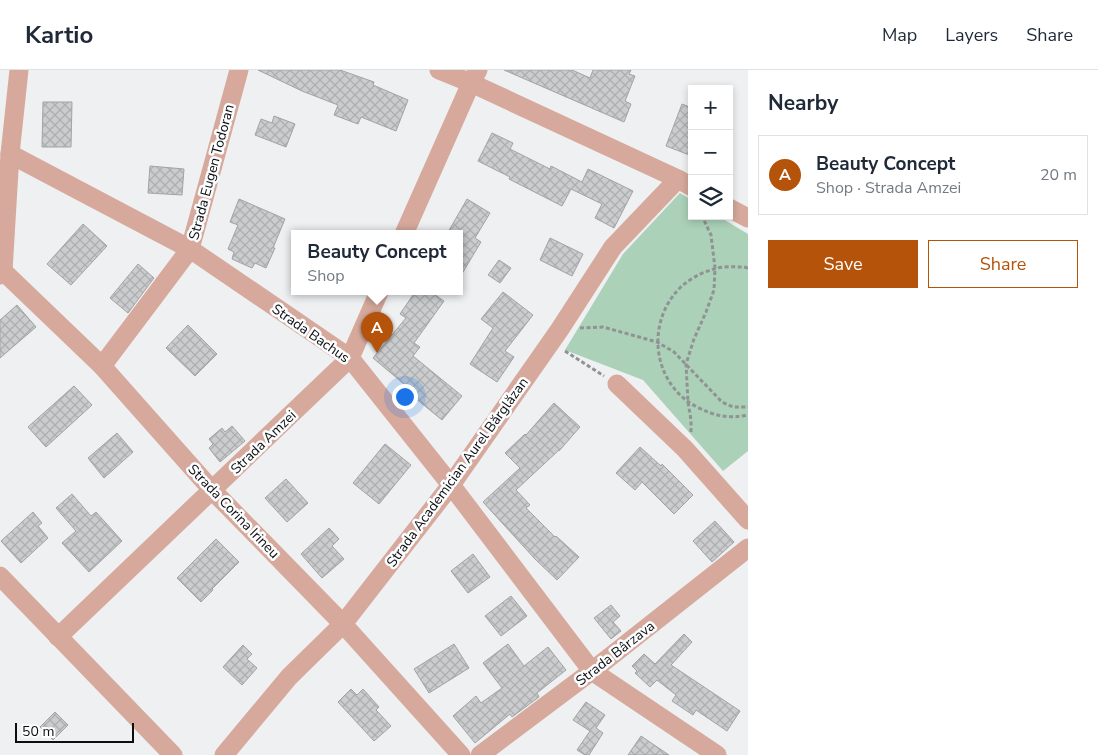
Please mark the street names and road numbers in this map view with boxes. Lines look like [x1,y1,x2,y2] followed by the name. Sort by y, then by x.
[184,102,239,242] street label: Strada Eugen Todoran
[268,300,354,367] street label: Strada Bachus
[382,374,533,571] street label: Strada Academician Aurel Bărglăzan
[226,406,300,478] street label: Strada Amzei
[184,460,284,563] street label: Strada Corina Irineu
[572,617,659,690] street label: Strada Bârzava

